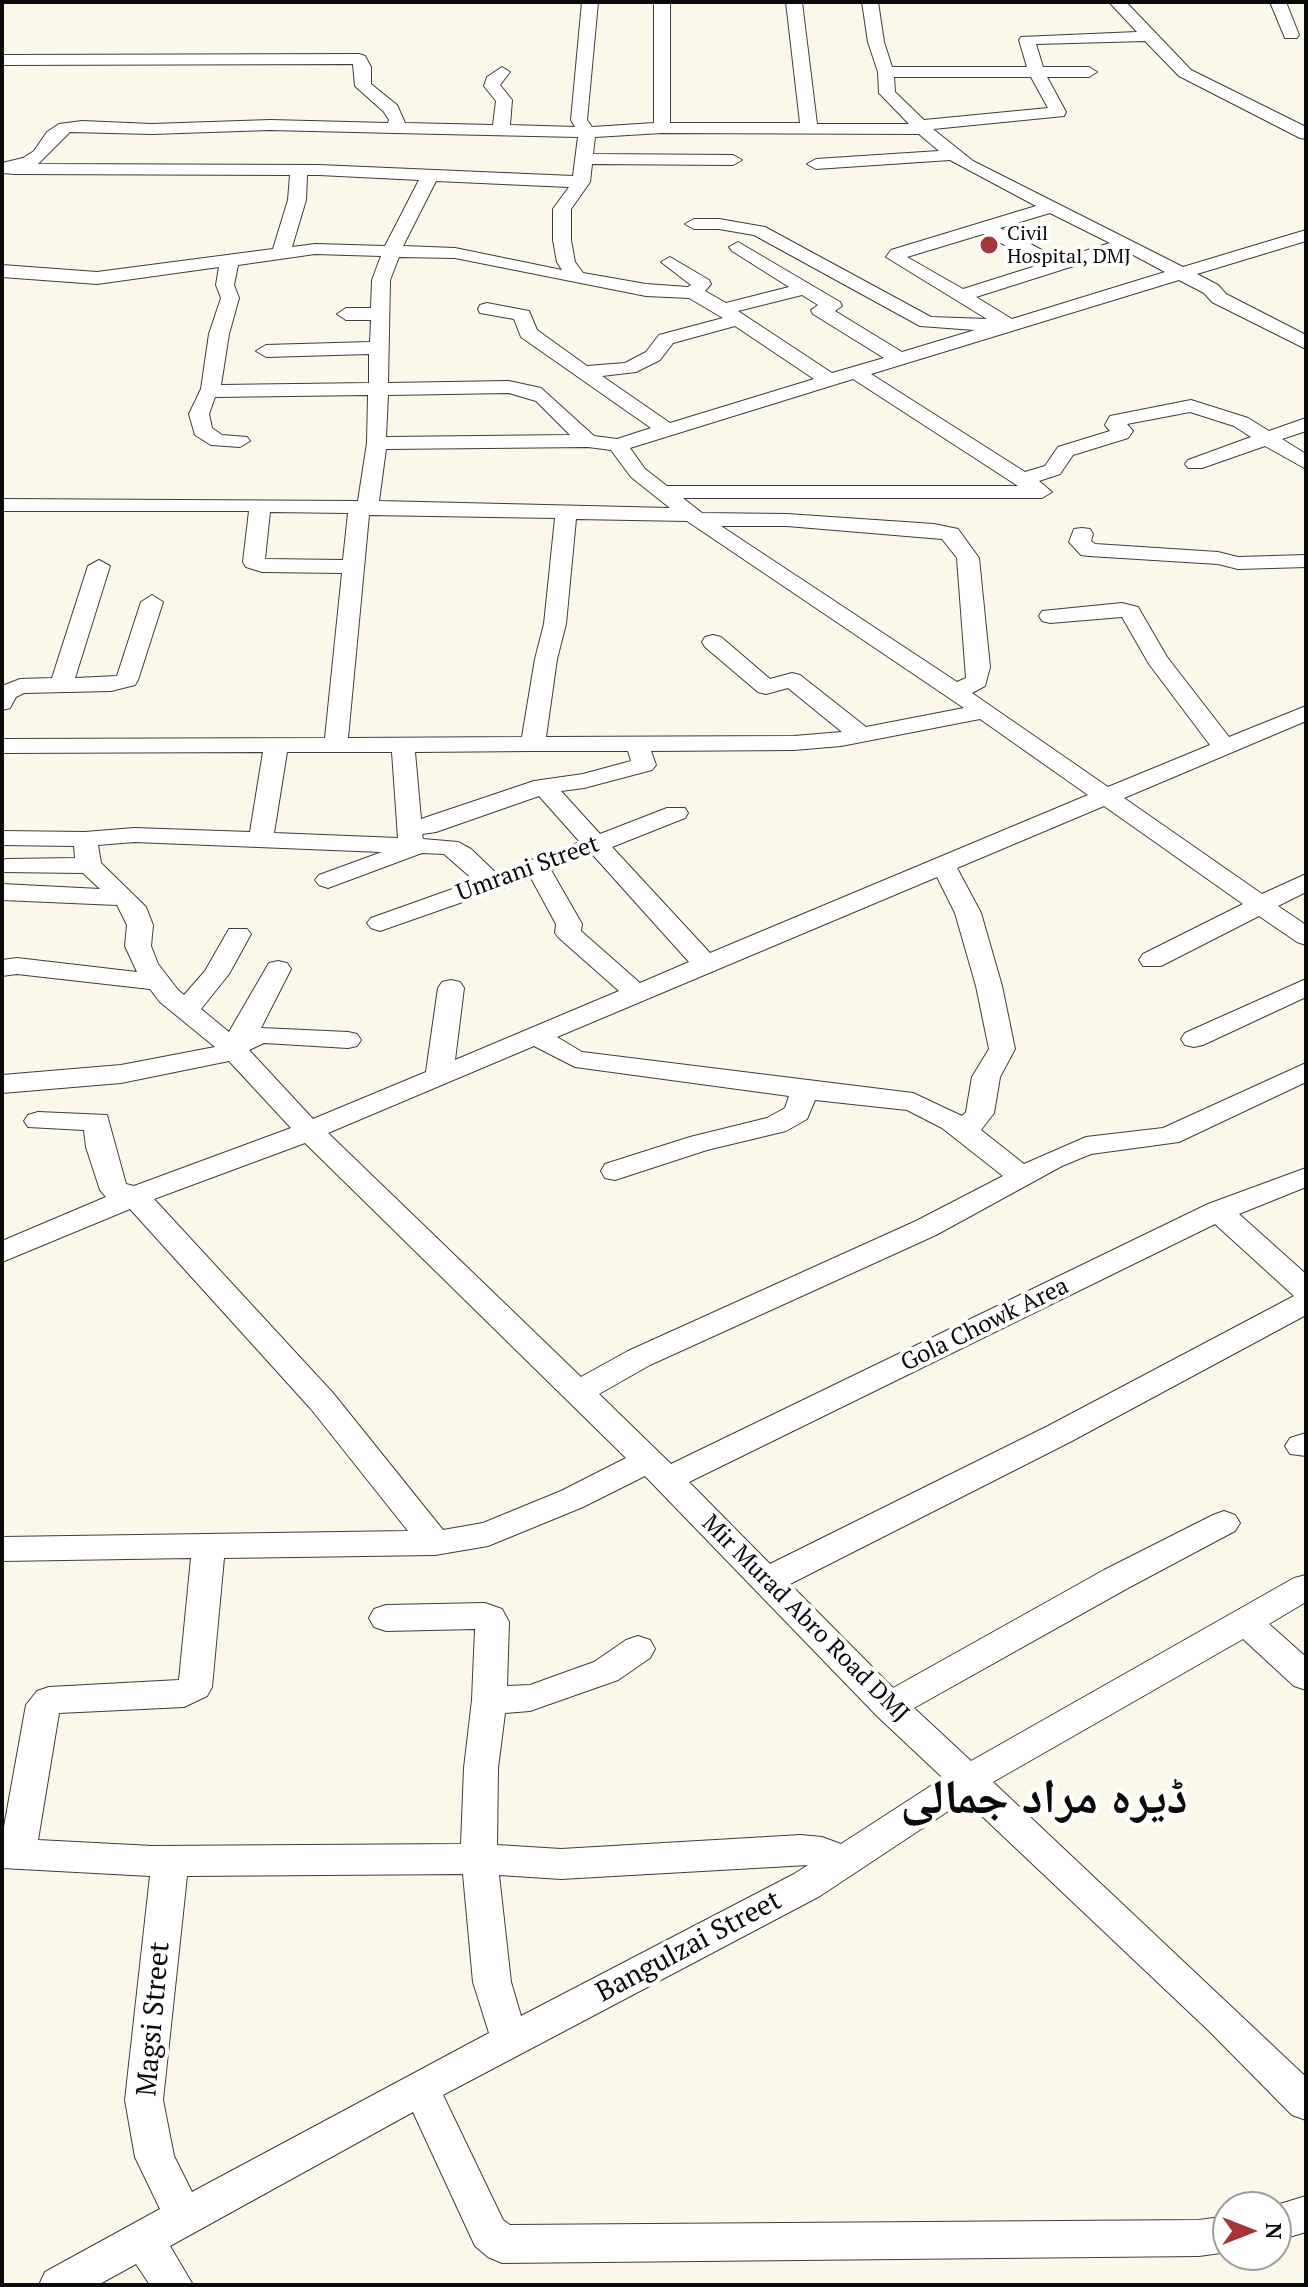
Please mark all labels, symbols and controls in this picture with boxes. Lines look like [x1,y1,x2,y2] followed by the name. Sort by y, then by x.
[1007,222,1131,269] place label: Civil Hospital, DMJ
[978,234,1000,256] marker: Civil Hospital, DMJ
[453,830,603,908] street label: Umrani Street
[896,1272,1074,1378] street label: Gola Chowk Area
[695,1509,915,1729] street label: Mir Murad Abro Road DMJ
[900,1770,1188,1828] district label: ڈیرہ مراد جمالی
[591,1884,787,2010] street label: Bangulzai Street
[131,1940,177,2098] street label: Magsi Street
[1212,2191,1292,2271] north arrow
[1260,2223,1289,2239] text: N

